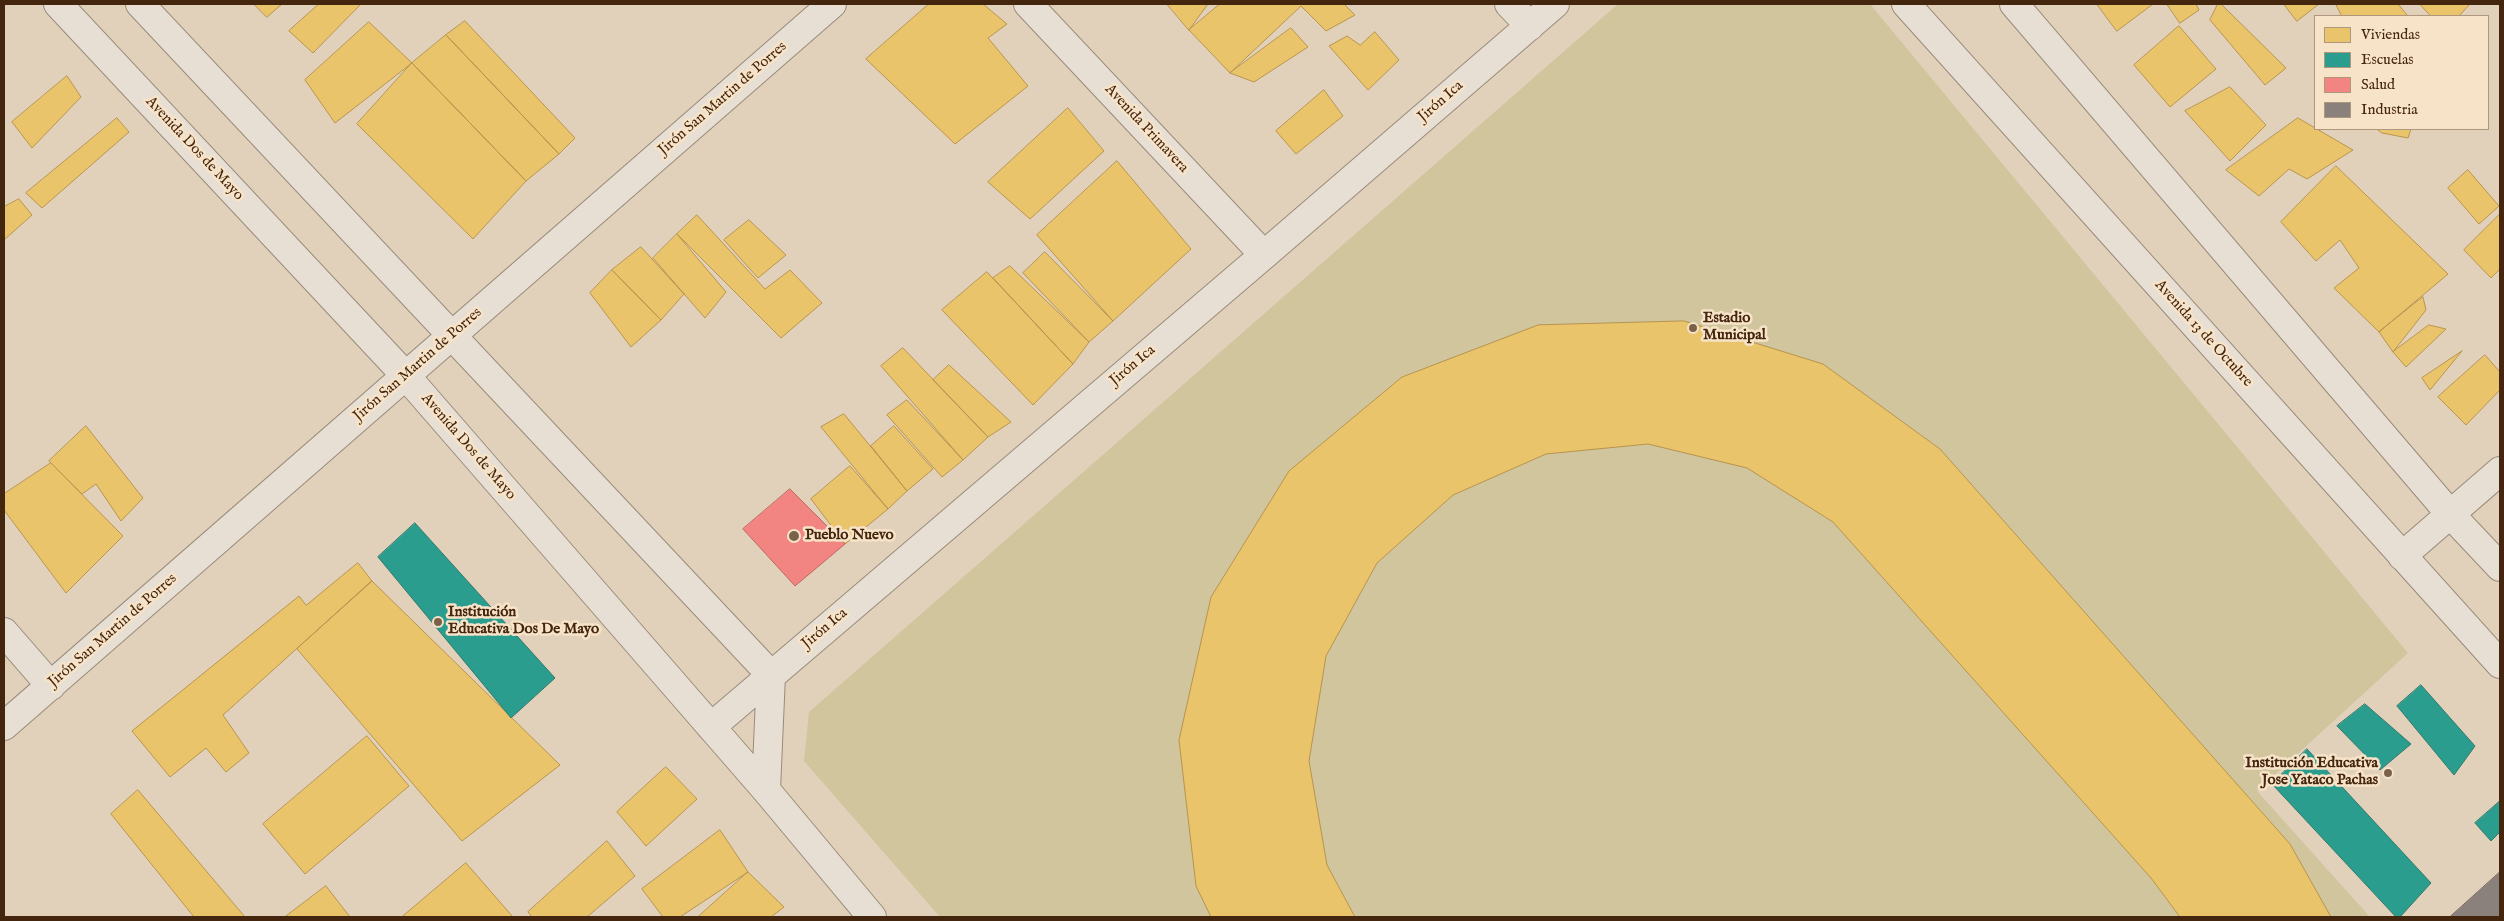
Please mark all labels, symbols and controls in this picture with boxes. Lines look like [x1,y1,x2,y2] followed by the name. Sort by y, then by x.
[2314,15,2489,130] legend
[2361,25,2420,44] text: Viviendas
[655,38,791,160] street label: Jirón San Martin de Porres
[2361,50,2414,69] text: Escuelas
[2361,75,2395,94] text: Salud
[1415,77,1467,127] street label: Jirón Ica
[1100,81,1192,177] street label: Avenida Primavera
[141,93,247,205] street label: Avenida Dos de Mayo
[2361,100,2418,119] text: Industria
[2150,277,2256,391] street label: Avenida 13 de Octubre
[350,304,486,426] street label: Jirón San Martin de Porres
[1703,310,1766,345] place label: Estadio Municipal
[1687,322,1699,334] marker: Estadio Municipal
[1106,342,1160,390] street label: Jirón Ica
[417,390,519,504] street label: Avenida Dos de Mayo
[805,527,894,545] place label: Pueblo Nuevo
[787,529,801,543] marker: Pueblo Nuevo
[45,570,181,692] street label: Jirón San Martin de Porres
[448,604,599,639] place label: Institución Educativa Dos De Mayo
[798,605,852,653] street label: Jirón Ica
[432,616,444,628] marker: Institución Educativa Dos De Mayo
[2245,755,2378,790] place label: Institución Educativa Jose Yataco Pachas
[2382,767,2394,779] marker: Institución Educativa Jose Yataco Pachas

